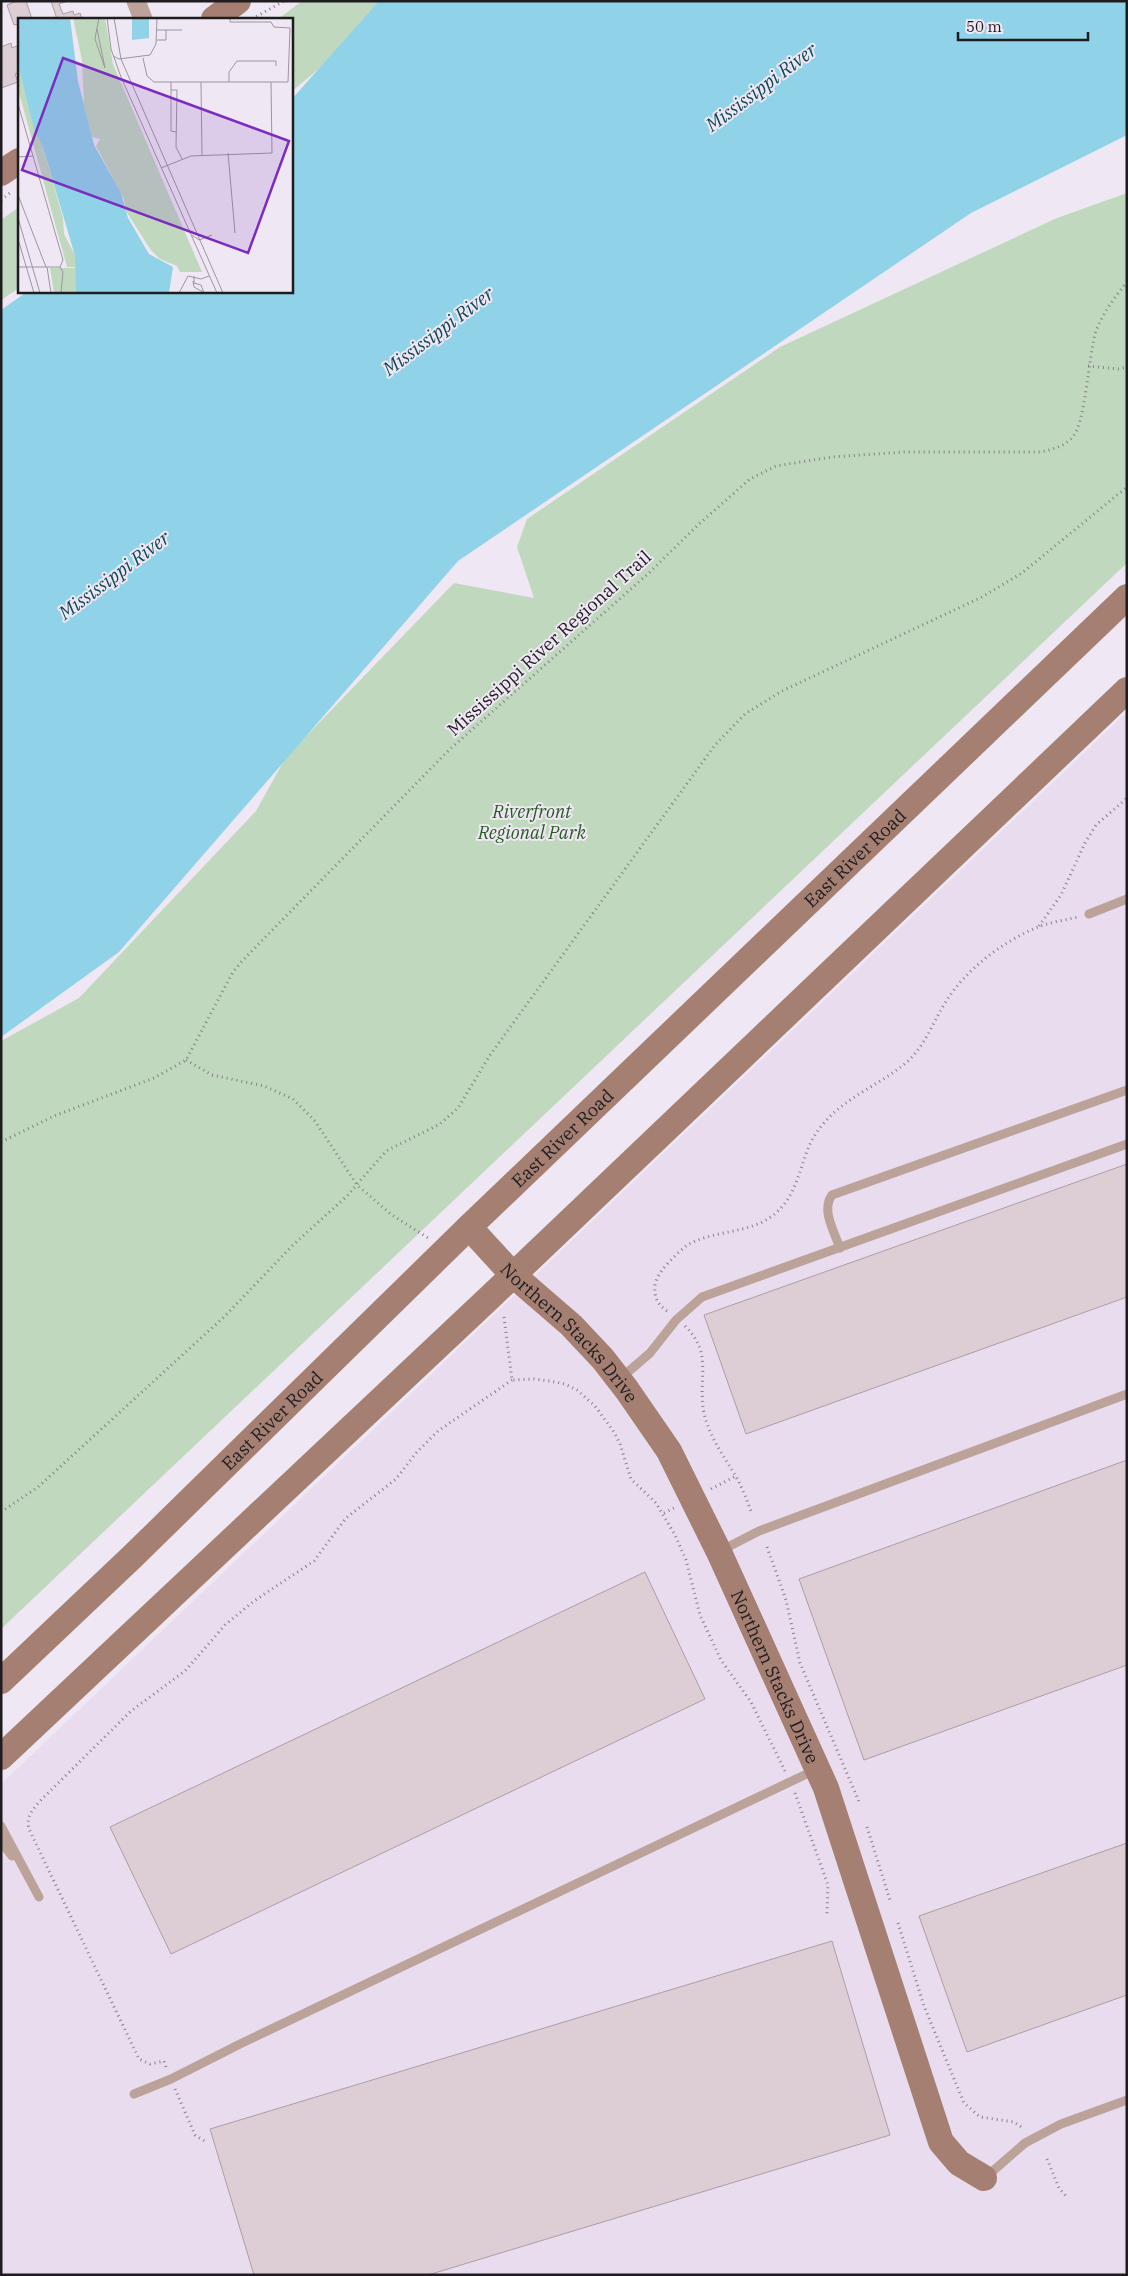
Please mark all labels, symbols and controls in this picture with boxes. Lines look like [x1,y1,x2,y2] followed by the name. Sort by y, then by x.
[958,10,1088,42] scale bar
[966,17,1002,36] text: 50 m
[18,18,292,292] inset map
[700,37,822,137] water label: Mississippi River
[377,281,499,381] water label: Mississippi River
[53,525,175,625] water label: Mississippi River
[442,545,656,741] street label: Mississippi River Regional Trail
[477,800,587,844] park label: Riverfront Regional Park
[799,804,911,912] street label: East River Road
[506,1084,618,1192] street label: East River Road
[496,1257,644,1407] street label: Northern Stacks Drive
[216,1365,327,1475] street label: East River Road
[726,1586,825,1767] street label: Northern Stacks Drive

